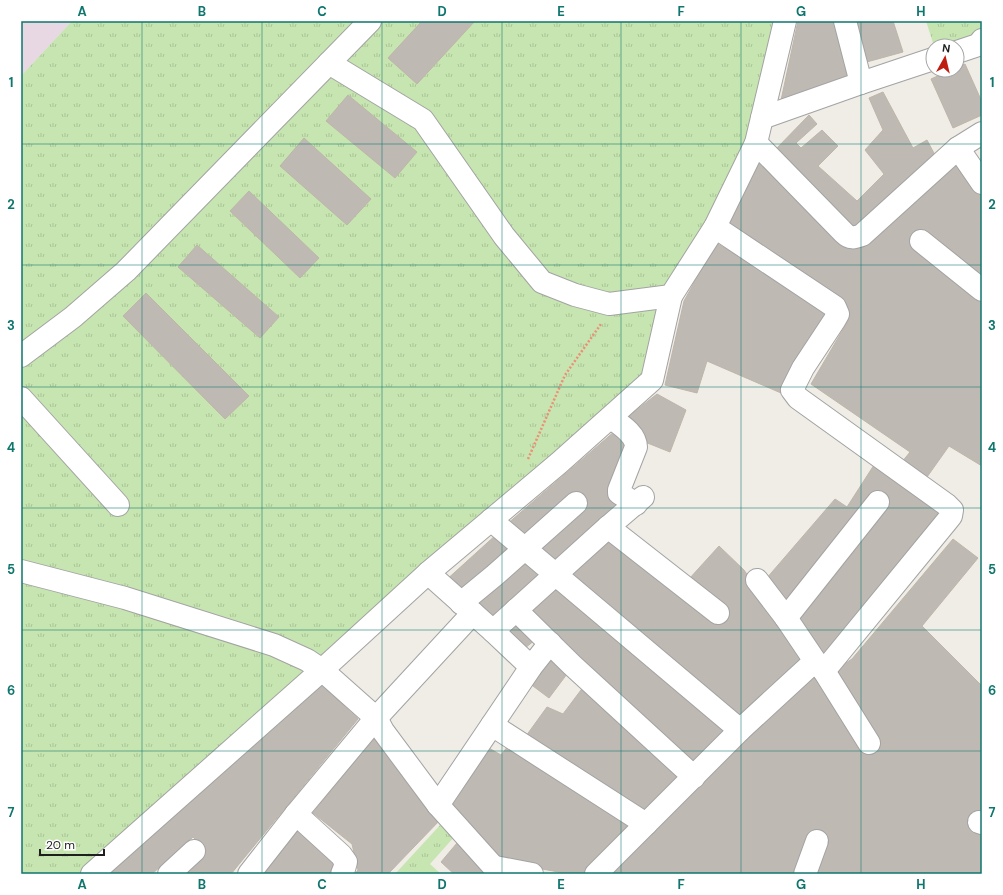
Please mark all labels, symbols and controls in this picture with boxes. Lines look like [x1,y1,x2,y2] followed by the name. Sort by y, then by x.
[77,3,87,20] text: A
[198,3,206,20] text: B
[317,3,327,20] text: C
[437,3,447,20] text: D
[557,3,565,20] text: E
[677,3,685,20] text: F
[796,3,806,20] text: G
[916,3,926,20] text: H
[925,38,965,78] north arrow
[941,41,951,56] text: N
[9,74,13,91] text: 1
[990,74,994,91] text: 1
[7,196,15,213] text: 2
[988,196,996,213] text: 2
[7,317,15,334] text: 3
[988,317,996,334] text: 3
[7,439,15,456] text: 4
[988,439,996,456] text: 4
[7,561,15,578] text: 5
[988,561,996,578] text: 5
[7,682,15,699] text: 6
[988,682,996,699] text: 6
[8,804,15,821] text: 7
[989,804,996,821] text: 7
[40,831,104,857] scale bar
[46,837,75,853] text: 20 m
[77,876,87,893] text: A
[198,876,206,893] text: B
[317,876,327,893] text: C
[437,876,447,893] text: D
[557,876,565,893] text: E
[677,876,685,893] text: F
[796,876,806,893] text: G
[916,876,926,893] text: H

